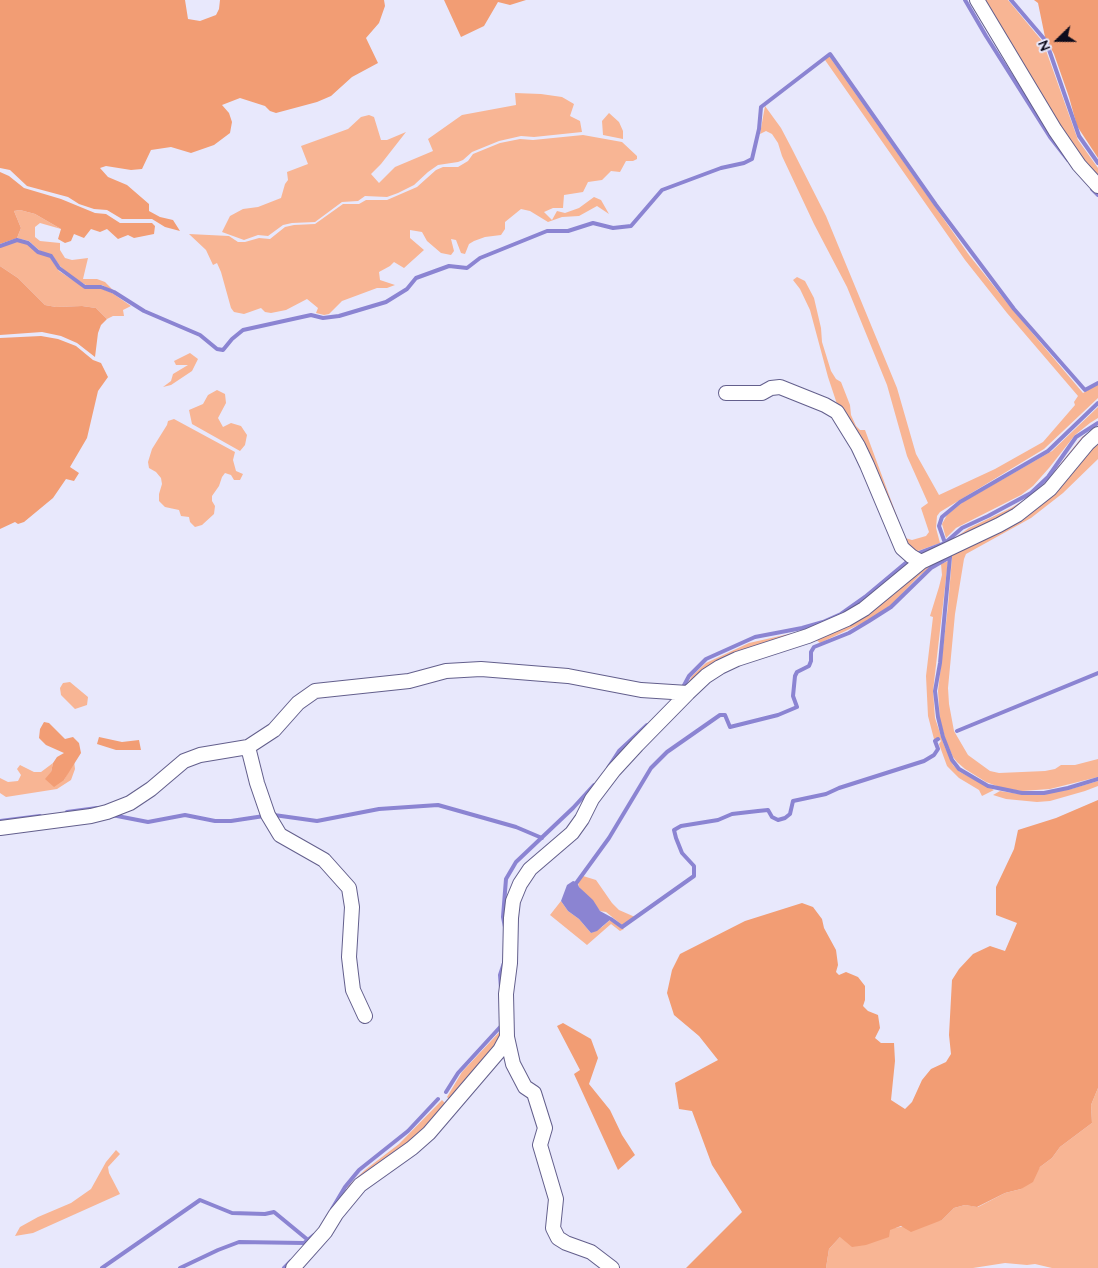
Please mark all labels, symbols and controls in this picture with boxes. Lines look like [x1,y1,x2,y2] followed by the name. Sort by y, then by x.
[1033,15,1083,65] north arrow
[1034,37,1054,54] text: N

